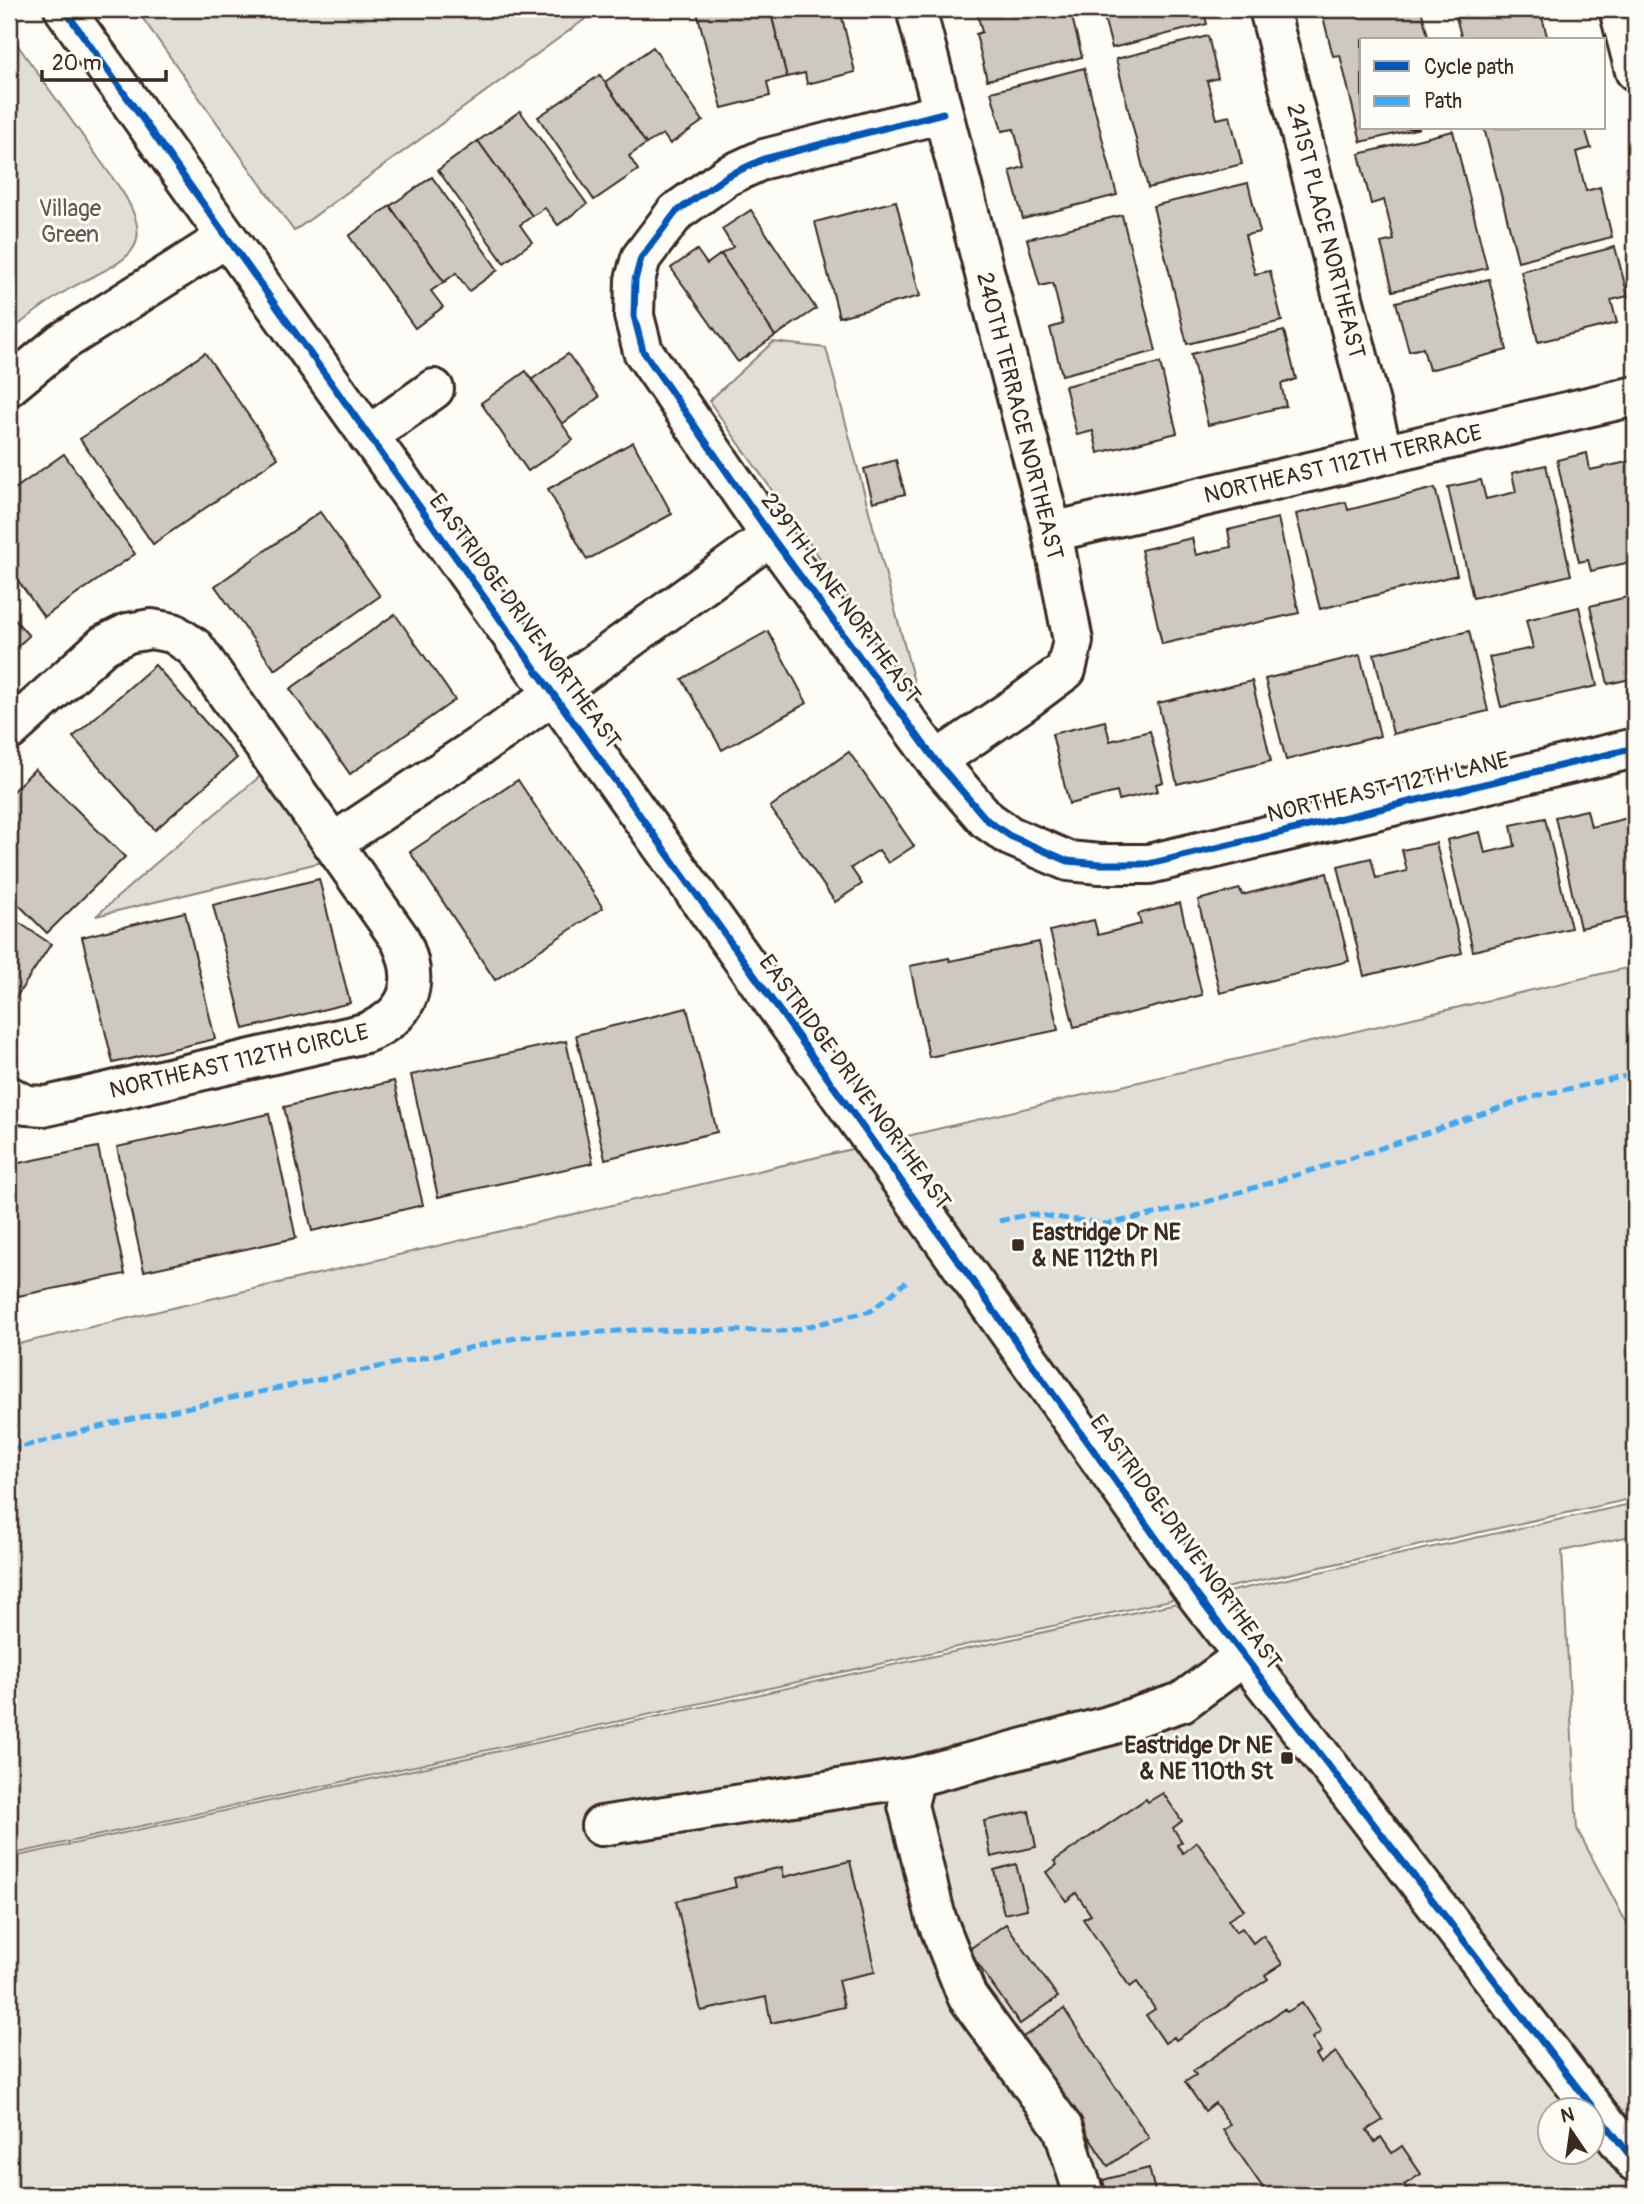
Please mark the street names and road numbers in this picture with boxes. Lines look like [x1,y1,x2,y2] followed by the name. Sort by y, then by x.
[1280,100,1372,362] street label: 241ST PLACE NORTHEAST
[970,269,1070,563] street label: 240TH TERRACE NORTHEAST
[1201,418,1485,510] street label: NORTHEAST 112TH TERRACE
[755,487,927,709] street label: 239TH LANE NORTHEAST
[423,488,627,754] street label: EASTRIDGE DRIVE NORTHEAST
[1264,745,1512,829] street label: NORTHEAST 112TH LANE
[753,949,957,1215] street label: EASTRIDGE DRIVE NORTHEAST
[107,1017,371,1105] street label: NORTHEAST 112TH CIRCLE
[1084,1409,1288,1675] street label: EASTRIDGE DRIVE NORTHEAST

